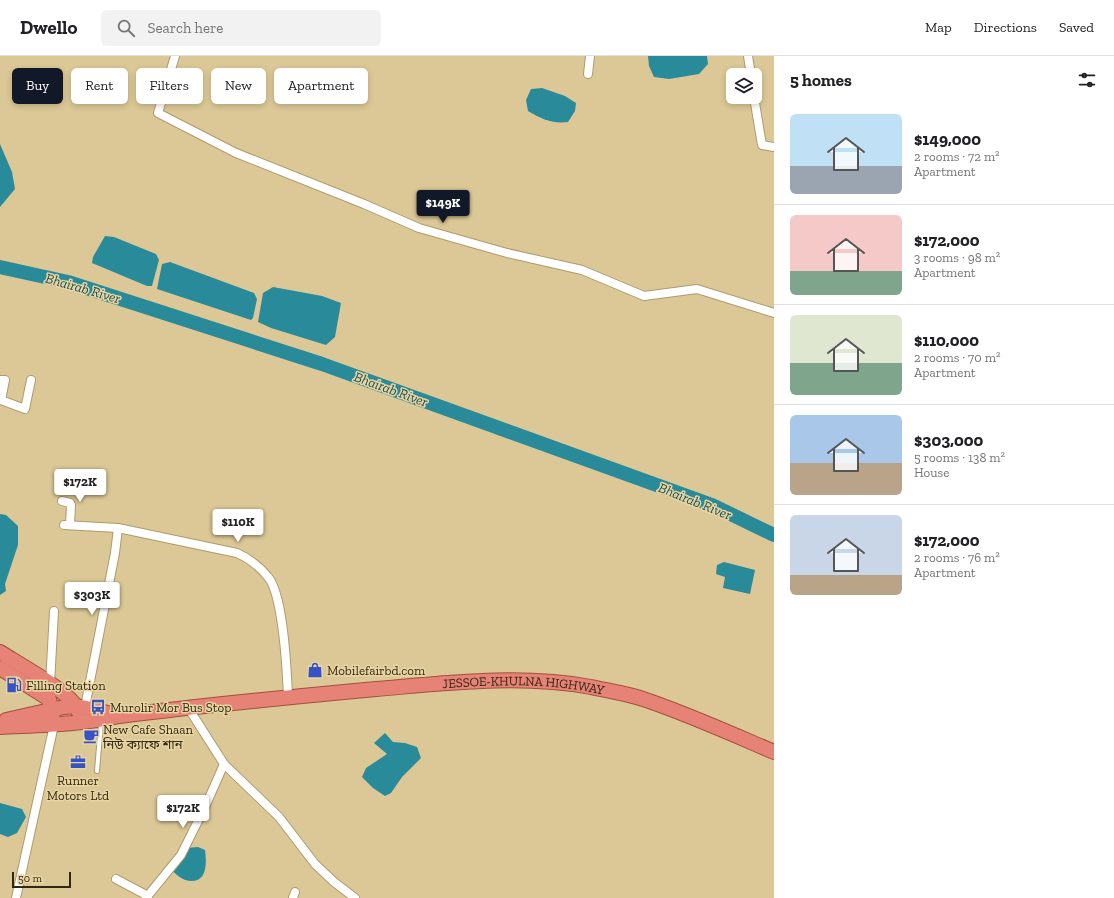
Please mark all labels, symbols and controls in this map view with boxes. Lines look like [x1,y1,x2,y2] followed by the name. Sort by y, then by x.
[101,10,381,46] search box
[20,16,77,39] text: Dwello
[115,17,137,39] icon: search
[147,19,223,37] text: Search here
[925,19,952,36] text: Map
[974,19,1037,36] text: Directions
[1059,19,1094,36] text: Saved
[12,68,63,104] chip: Buy
[71,68,128,104] chip: Rent
[136,68,203,104] chip: Filters
[211,68,266,104] chip: New
[274,68,368,104] chip: Apartment
[726,68,762,104] map controls
[726,68,762,104] button: layers
[1076,69,1098,91] icon: filters
[790,70,852,90] text: 5 homes
[914,129,981,149] text: $149,000
[822,130,870,178] icon: home
[914,149,1000,164] text: 2 rooms · 72 m²
[914,164,976,179] text: Apartment
[415,190,471,224] pin: $149K
[426,195,460,210] text: $149K
[914,230,980,250] text: $172,000
[822,231,870,279] icon: home
[914,250,1000,265] text: 3 rooms · 98 m²
[914,265,976,280] text: Apartment
[43,270,123,307] water label: Bhairab River
[914,330,979,350] text: $110,000
[822,331,870,379] icon: home
[914,350,1000,365] text: 2 rooms · 70 m²
[914,365,976,380] text: Apartment
[352,368,430,411] water label: Bhairab River
[914,430,983,450] text: $303,000
[822,431,870,479] icon: home
[914,450,1005,465] text: 5 rooms · 138 m²
[914,465,949,480] text: House
[52,469,108,503] pin: $172K
[63,474,97,489] text: $172K
[656,479,734,524] water label: Bhairab River
[210,509,266,543] pin: $110K
[221,514,255,529] text: $110K
[914,530,980,550] text: $172,000
[822,531,870,579] icon: home
[914,550,1000,565] text: 2 rooms · 76 m²
[914,565,976,580] text: Apartment
[64,582,120,616] pin: $303K
[74,587,110,602] text: $303K
[306,661,324,679] shop icon: Mobilefairbd.com
[327,663,426,678] place label: Mobilefairbd.com
[442,673,606,698] street label: JESSOE-KHULNA HIGHWAY
[5,676,23,694] fuel station icon: Filling Station
[26,678,106,693] place label: Filling Station
[89,698,107,716] bus stop icon: Murolir Mor Bus Stop
[110,700,231,715] place label: Murolir Mor Bus Stop
[102,722,193,752] place label: New Cafe Shaan নিউ ক্যাফে শান
[82,727,100,745] cafe icon: New Cafe Shaan নিউ ক্যাফে শান
[69,753,87,771] office icon: Runner Motors Ltd
[47,773,109,803] place label: Runner Motors Ltd
[155,795,211,829] pin: $172K
[166,800,200,815] text: $172K
[12,870,71,889] scale bar
[18,872,42,885] text: 50 m

